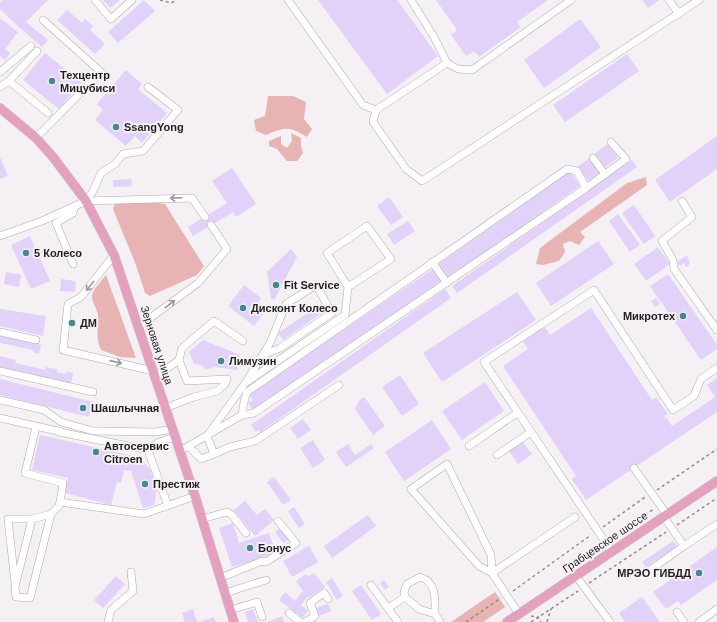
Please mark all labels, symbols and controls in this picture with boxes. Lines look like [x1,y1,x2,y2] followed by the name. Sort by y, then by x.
[60,69,115,94] place label: Техцентр Мицубиси
[47,76,57,86] marker: Техцентр Мицубиси
[124,121,184,133] place label: SsangYong
[111,122,121,132] marker: SsangYong
[170,195,183,202] one-way arrow
[34,247,82,259] place label: 5 Колесо
[21,248,31,258] marker: 5 Колесо
[284,279,340,291] place label: Fit Service
[85,280,94,291] one-way arrow
[271,280,281,290] marker: Fit Service
[164,300,175,308] one-way arrow
[251,302,338,314] place label: Дисконт Колесо
[238,303,248,313] marker: Дисконт Колесо
[139,304,176,387] street label: Зерновая улица
[623,310,676,322] place label: Микротех
[678,311,688,321] marker: Микротех
[80,317,97,329] place label: ДМ
[67,318,77,328] marker: ДМ
[229,355,276,367] place label: Лимузин
[216,356,226,366] marker: Лимузин
[109,359,122,367] one-way arrow
[91,402,159,414] place label: Шашлычная
[78,403,88,413] marker: Шашлычная
[104,440,169,465] place label: Автосервис Citroen
[91,447,101,457] marker: Автосервис Citroen
[153,478,200,490] place label: Престиж
[140,479,150,489] marker: Престиж
[560,509,650,575] street label: Грабцевское шоссе
[258,542,291,554] place label: Бонус
[245,543,255,553] marker: Бонус
[617,567,691,579] place label: МРЭО ГИБДД
[694,568,704,578] marker: МРЭО ГИБДД

